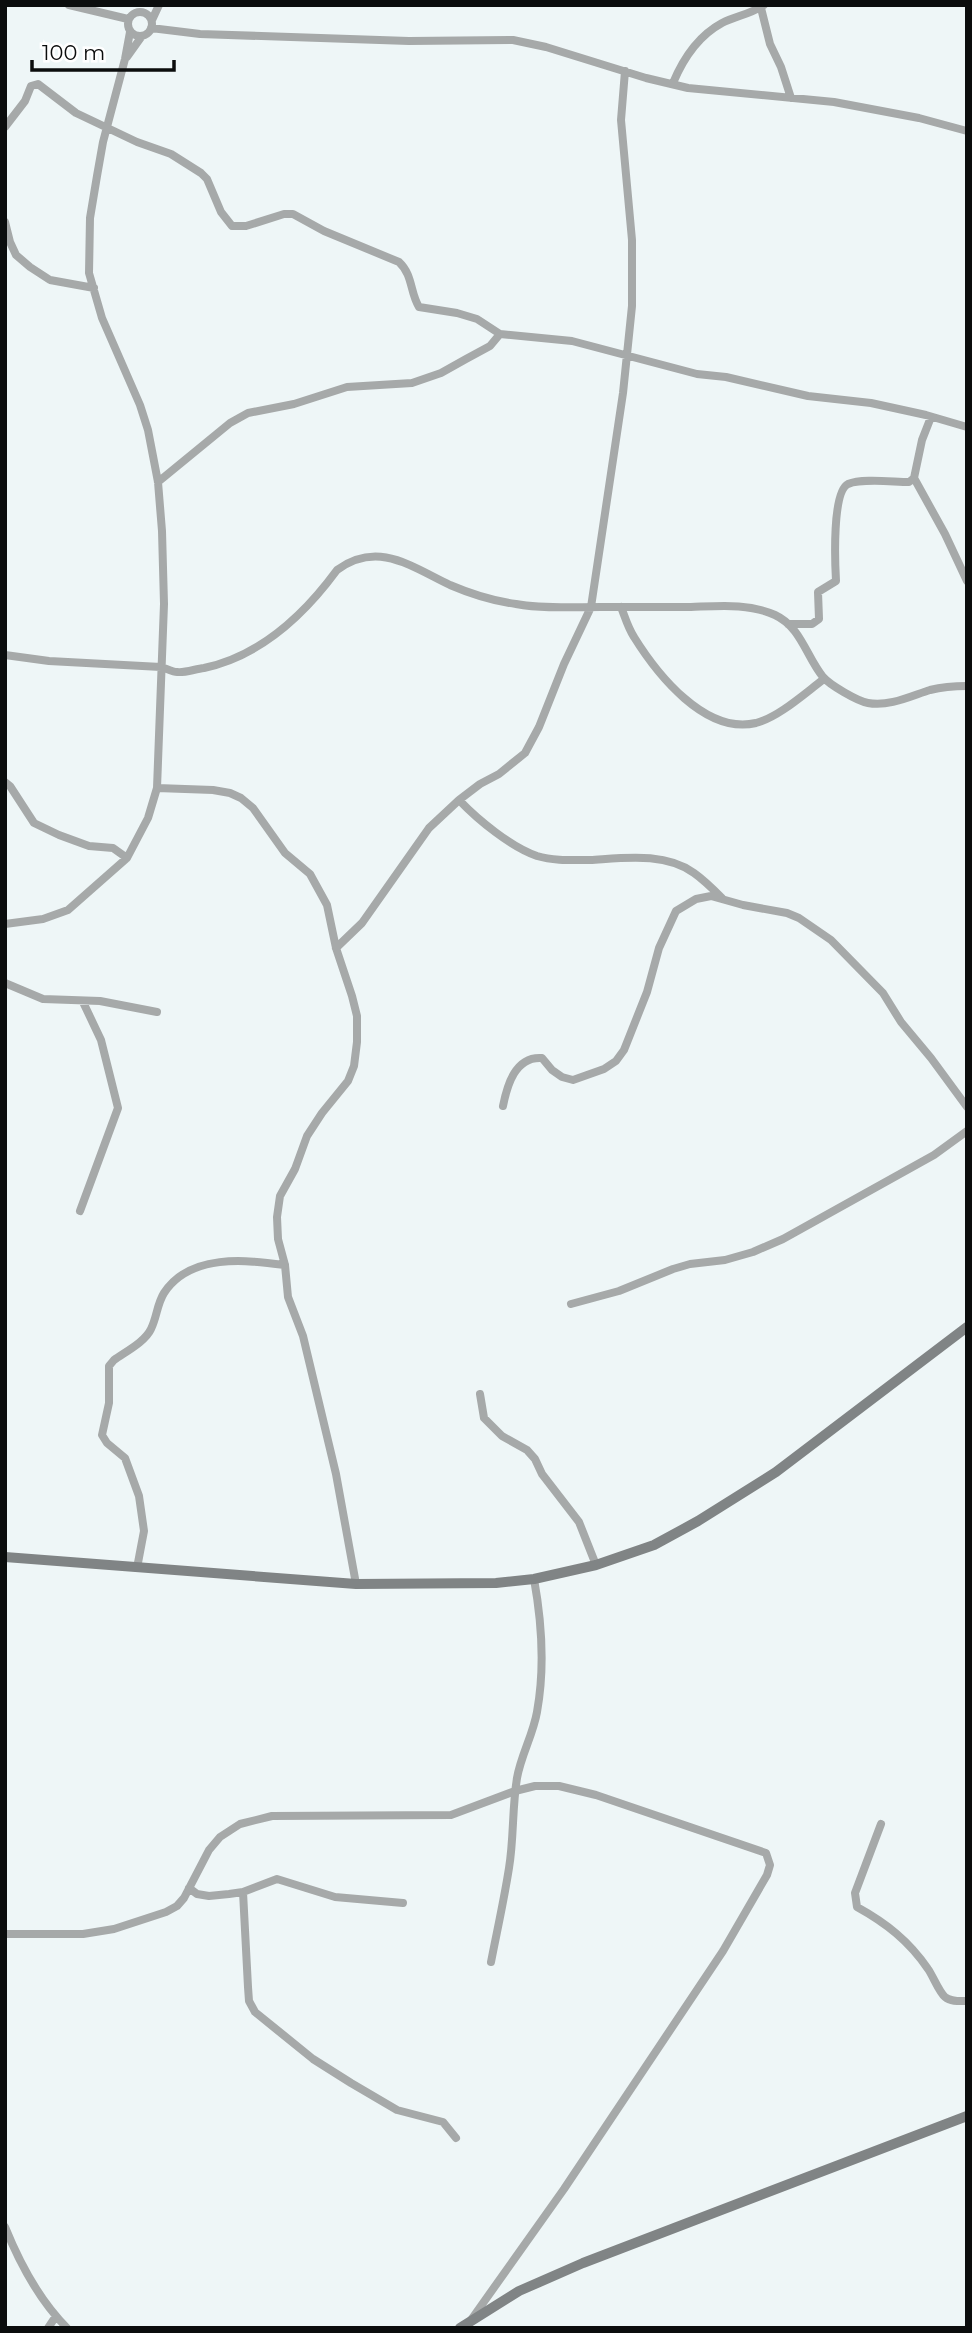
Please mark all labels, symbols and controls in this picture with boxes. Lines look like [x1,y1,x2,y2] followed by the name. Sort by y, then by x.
[32,28,173,72] scale bar
[42,40,105,65] text: 100 m

